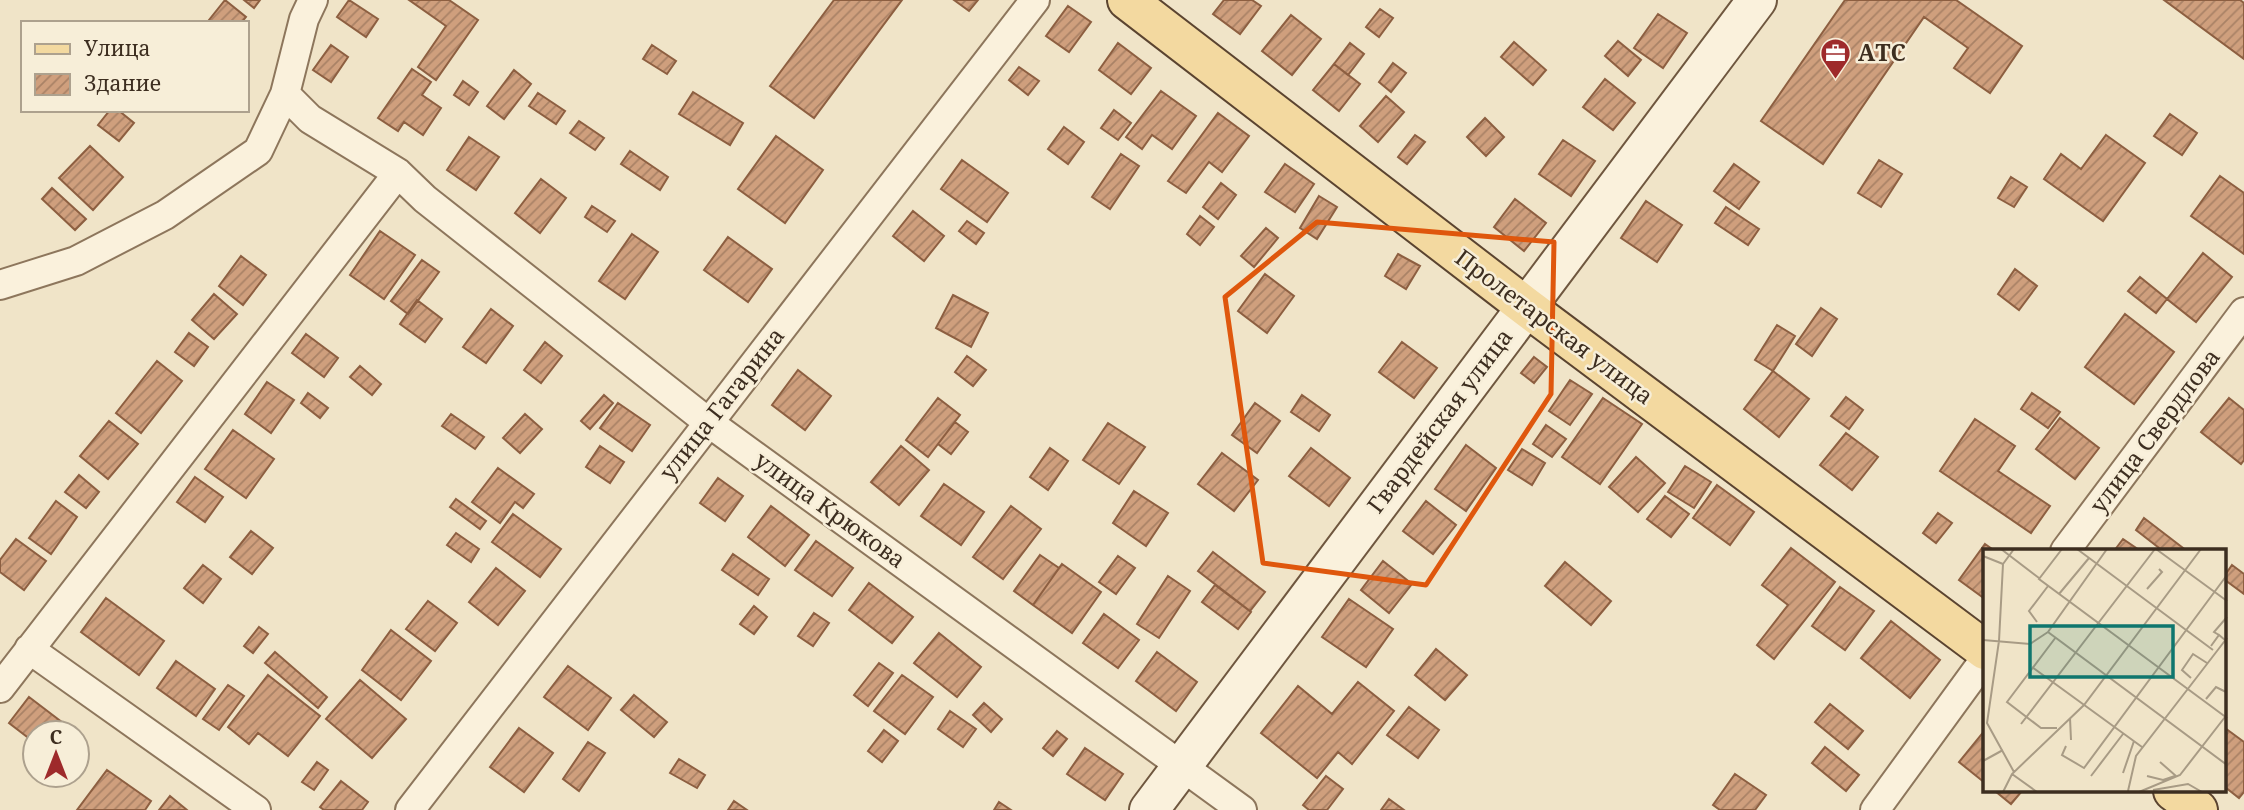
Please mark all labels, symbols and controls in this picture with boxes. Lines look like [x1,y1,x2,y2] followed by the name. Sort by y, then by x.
[21,21,248,112] legend
[84,34,151,62] text: Улица
[1818,36,1852,80] office icon: АТС
[1858,36,1906,68] place label: АТС
[84,69,161,97] text: Здание
[1449,241,1660,411] street label: Пролетарская улица
[651,320,791,486] street label: улица Гагарина
[1359,321,1519,519] street label: Гвардейская улица
[2082,342,2227,519] street label: улица Свердлова
[749,443,913,575] street label: улица Крюкова
[1983,549,2226,792] inset map
[21,719,91,789] north arrow
[50,724,62,750] text: С

